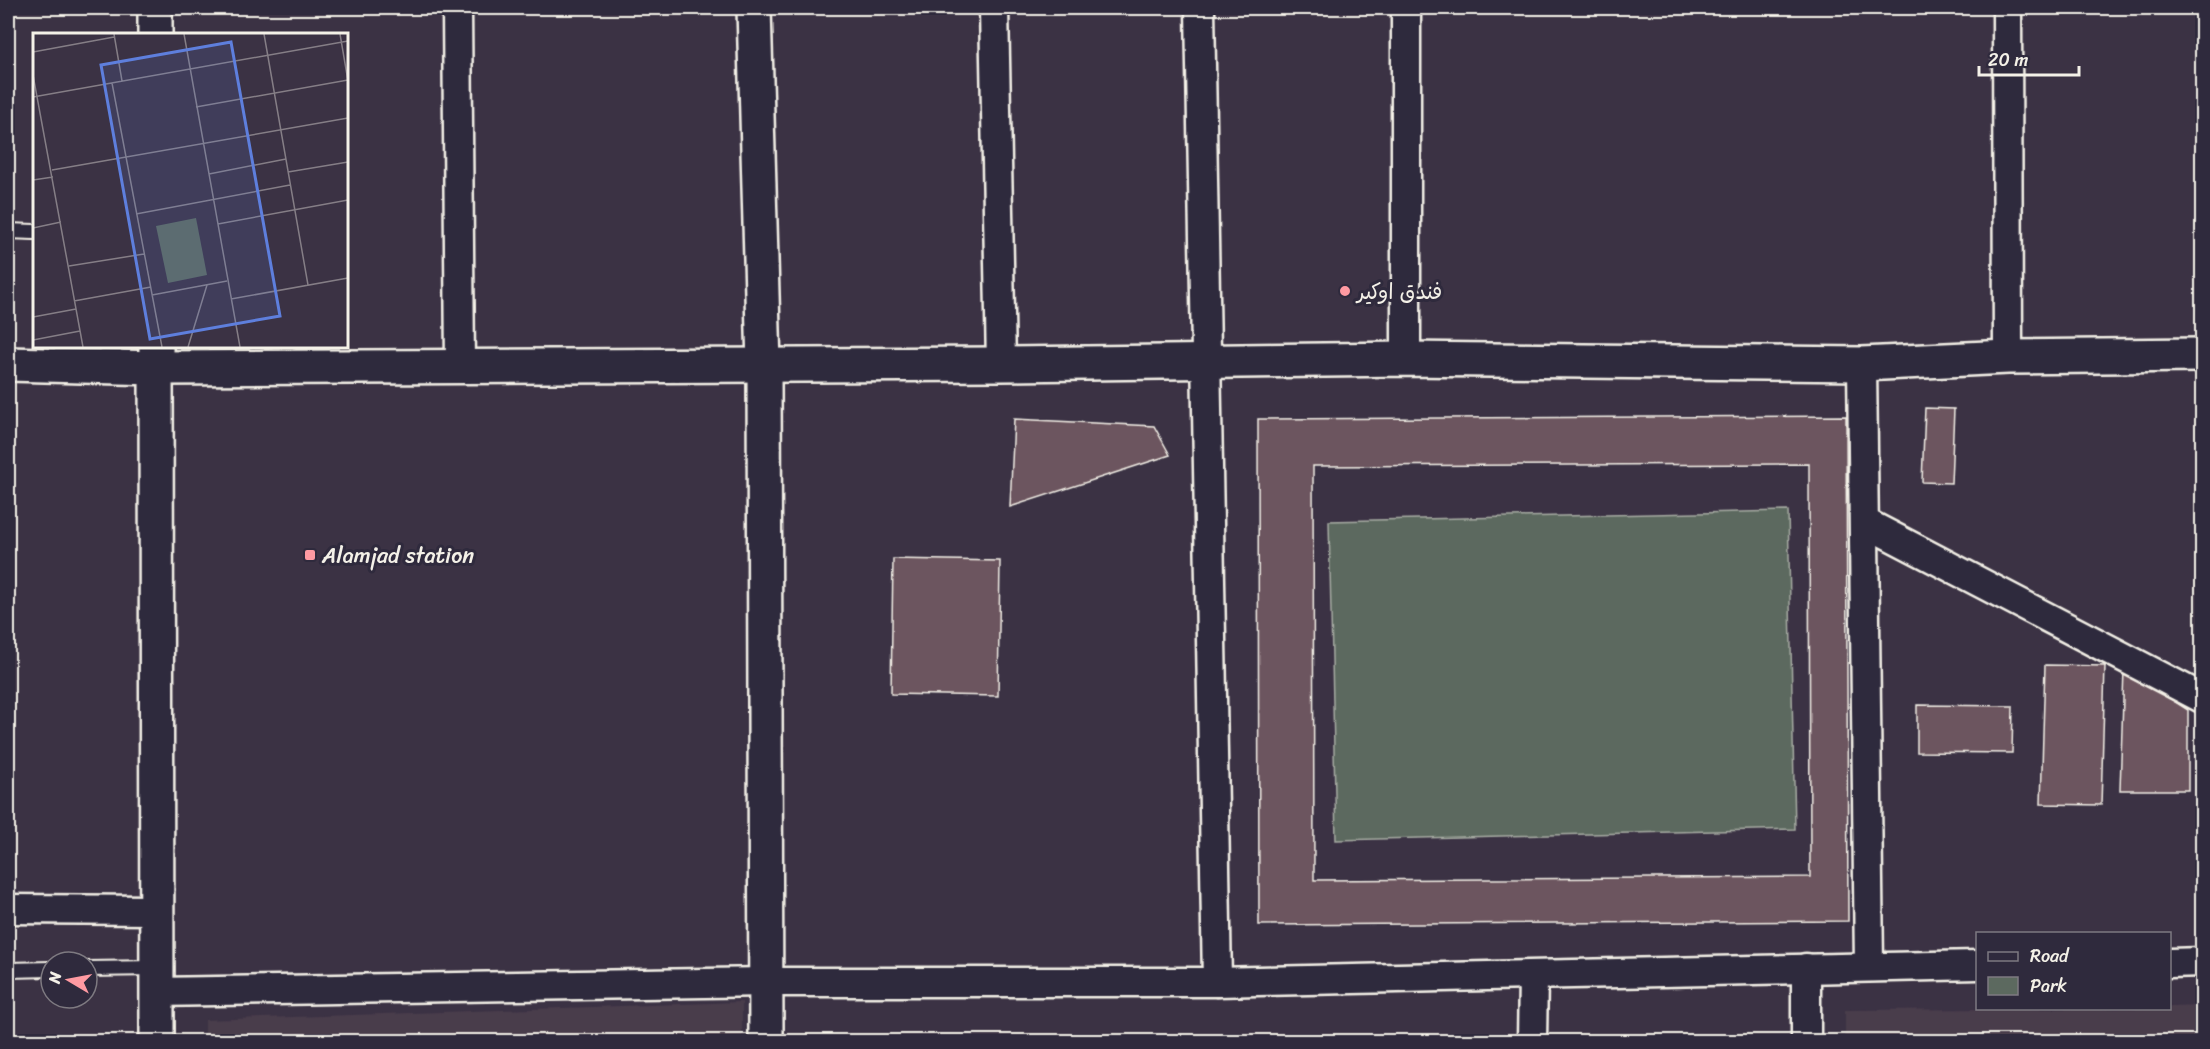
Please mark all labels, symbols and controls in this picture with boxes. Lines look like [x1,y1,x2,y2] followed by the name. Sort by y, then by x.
[33,33,348,348] inset map
[1979,39,2080,77] scale bar
[1988,44,2028,76] text: 20 m
[1355,272,1442,311] place label: فندق اوكير
[1338,284,1352,298] marker: فندق اوكير
[321,536,474,575] place label: Alamjad station
[303,548,317,562] marker: Alamjad station
[1976,932,2171,1010] legend
[2030,940,2070,972] text: Road
[39,950,99,1010] north arrow
[39,969,70,986] text: N
[2030,970,2067,1002] text: Park

